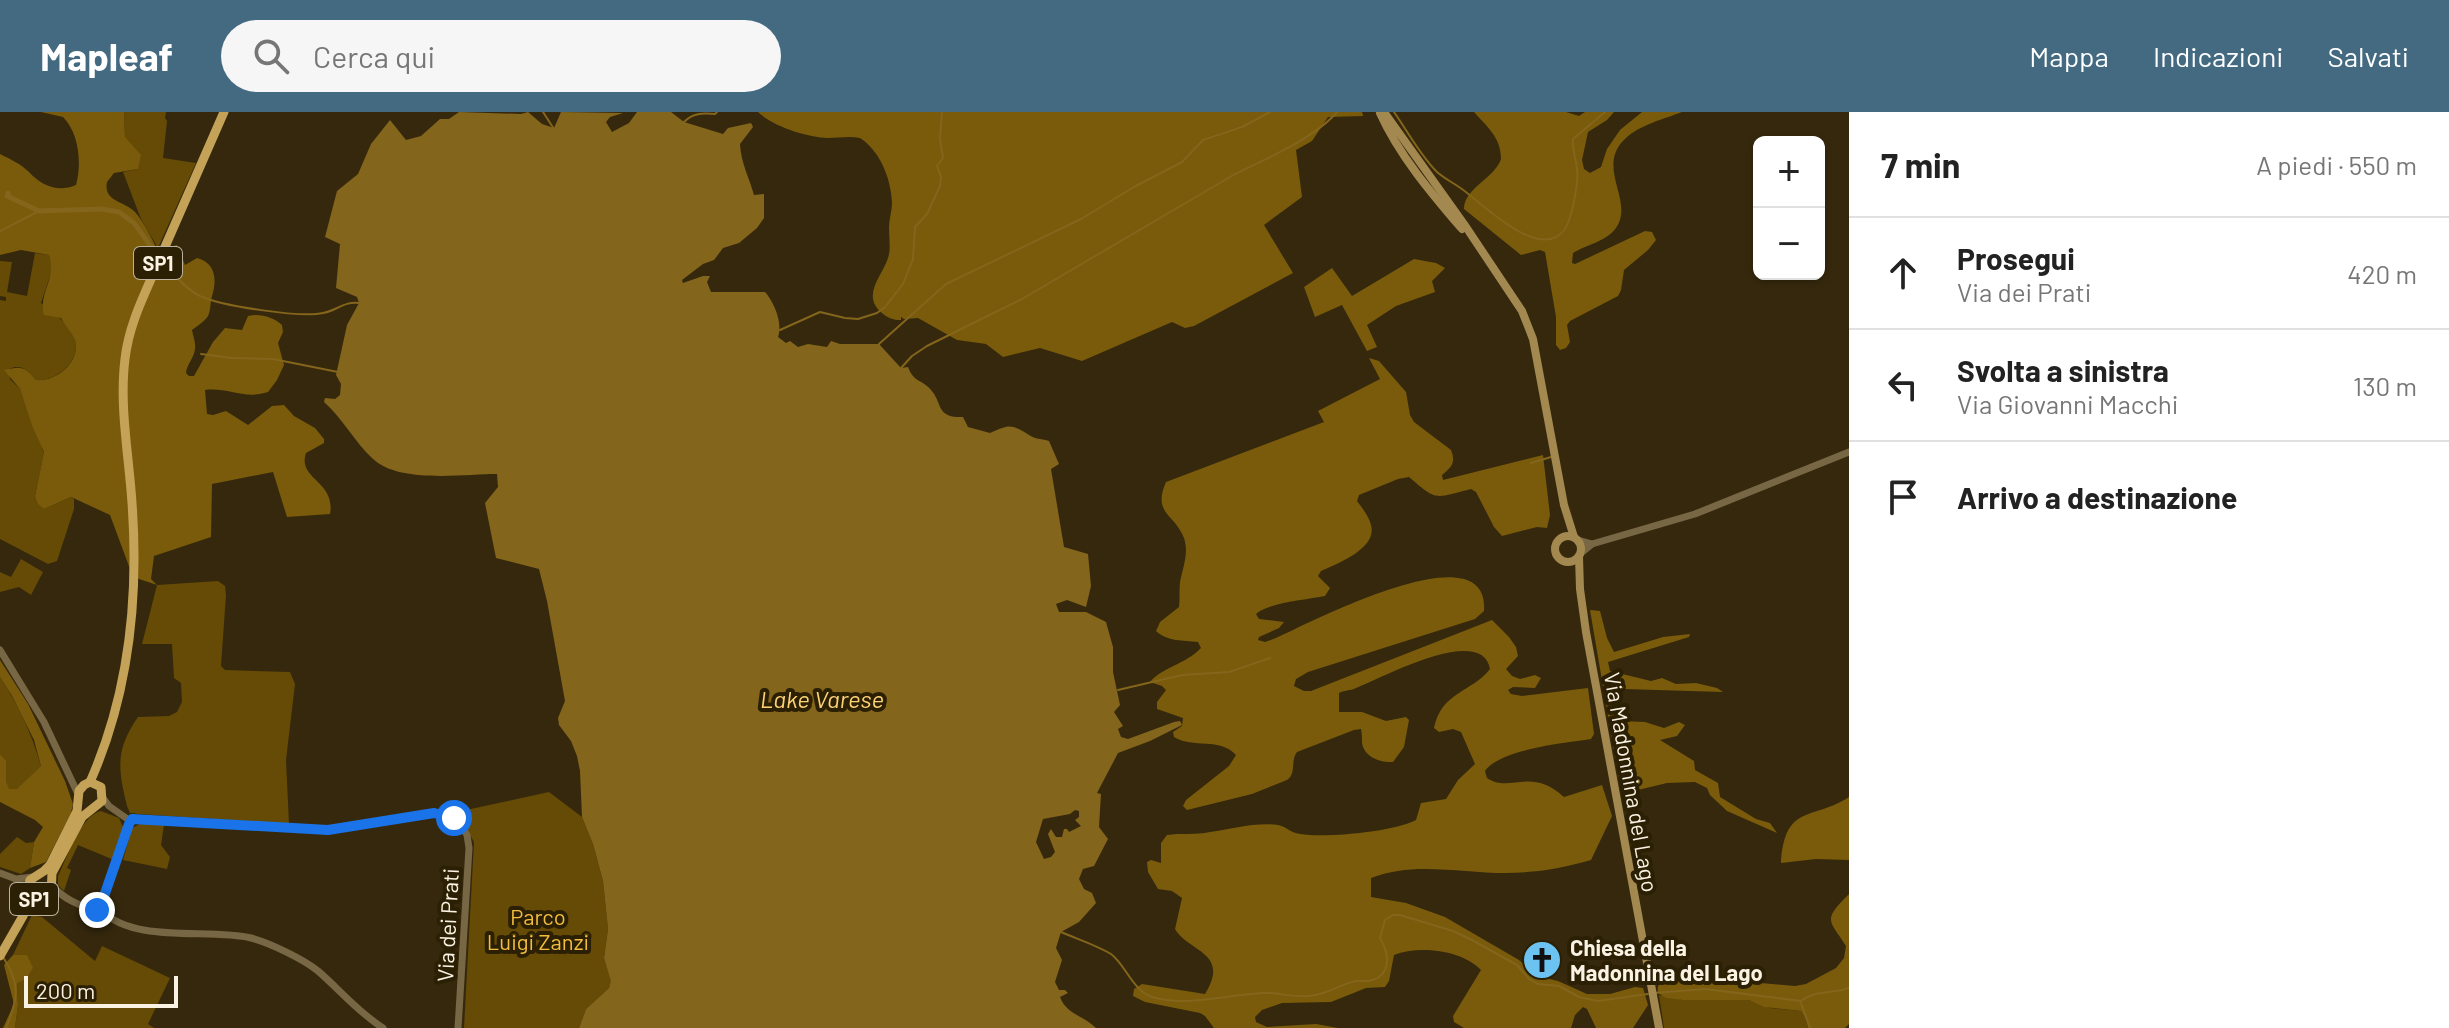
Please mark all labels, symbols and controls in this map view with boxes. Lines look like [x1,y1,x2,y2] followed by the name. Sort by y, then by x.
[221,20,781,92] search box
[40,33,173,79] text: Mapleaf
[249,34,293,78] icon: search
[313,38,435,74] text: Cerca qui
[2029,39,2109,73] text: Mappa
[2153,39,2283,73] text: Indicazioni
[2327,39,2409,73] text: Salvati
[1753,136,1825,280] map controls
[1753,136,1825,208] button: +
[1881,144,1960,185] text: 7 min
[2256,149,2417,180] text: A piedi · 550 m
[1753,208,1825,280] button: −
[1957,240,2075,276] text: Prosegui
[134,247,182,279] road number: SP1
[1881,251,1925,295] icon: ahead
[2347,258,2417,289] text: 420 m
[1957,276,2091,307] text: Via dei Prati
[1957,352,2169,388] text: Svolta a sinistra
[1881,363,1925,407] icon: left
[2353,370,2417,401] text: 130 m
[1957,388,2178,419] text: Via Giovanni Macchi
[1881,475,1925,519] icon: arrive
[1957,479,2237,515] text: Arrivo a destinazione
[1600,670,1664,894] street label: Via Madonnina del Lago
[760,684,884,713] water label: Lake Varese
[436,800,472,836] route start
[431,868,463,982] street label: Via dei Prati
[10,883,58,915] road number: SP1
[79,892,115,928] route end
[487,903,589,954] park label: Parco Luigi Zanzi
[1570,934,1763,985] place label: Chiesa della Madonnina del Lago
[1521,939,1563,981] church icon: Chiesa della Madonnina del Lago
[24,972,178,1008] scale bar
[36,977,95,1003] text: 200 m

